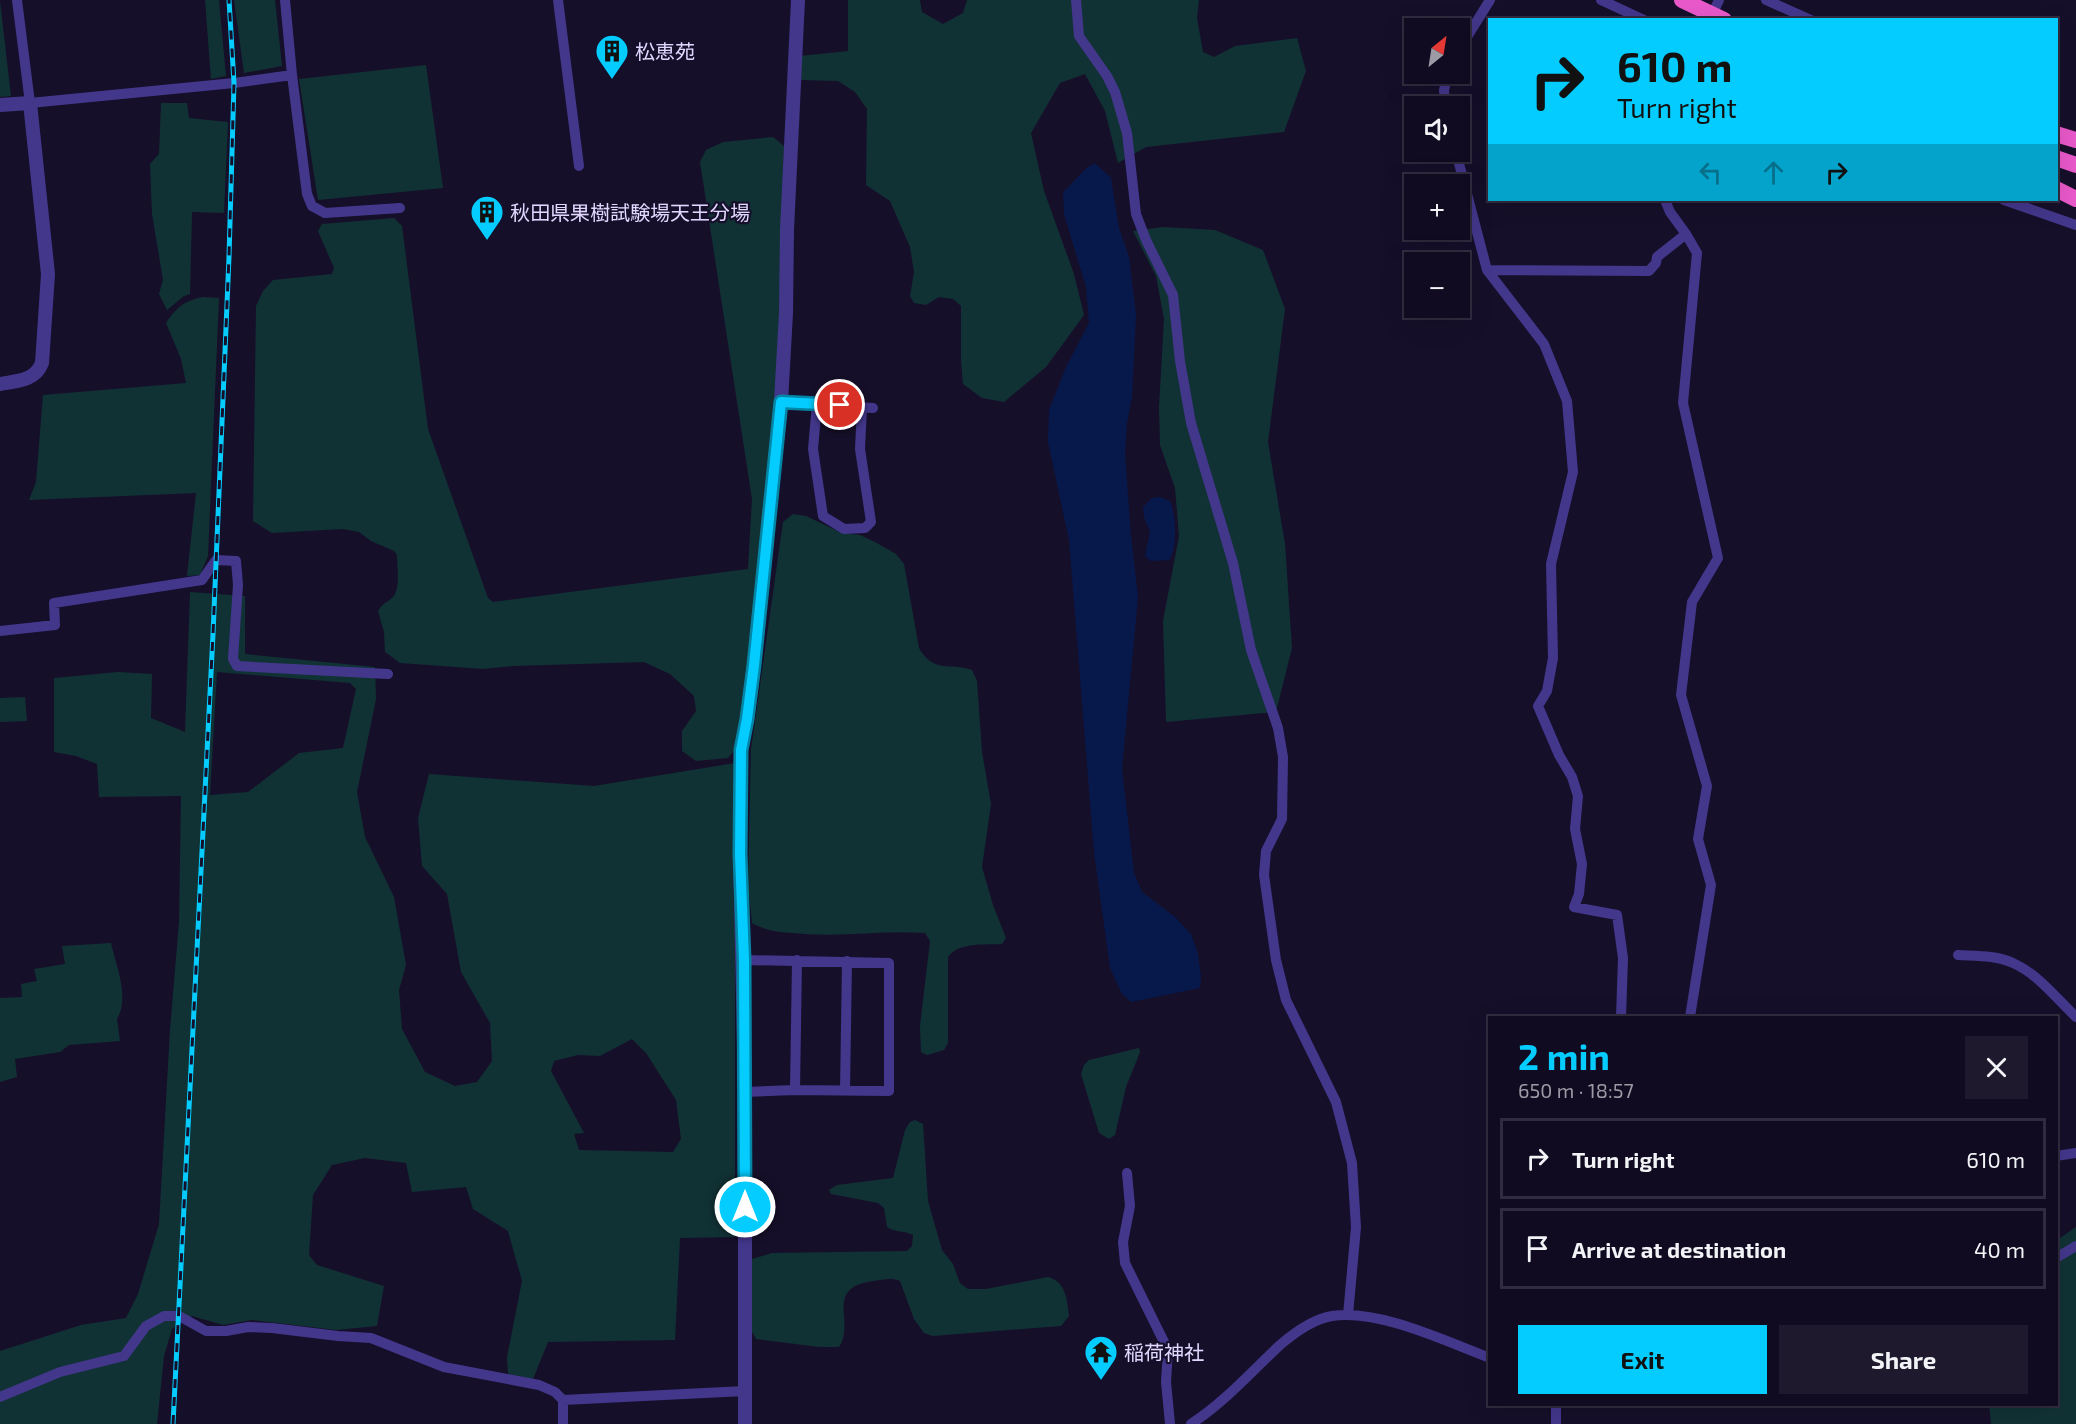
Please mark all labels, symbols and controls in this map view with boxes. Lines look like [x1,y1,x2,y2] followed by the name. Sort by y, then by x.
[1404,18,1470,84] north arrow
[1404,18,1470,318] map controls
[594,33,630,80] building icon: 松恵苑
[635,39,695,63] place label: 松恵苑
[1617,40,1733,90] text: 610 m
[1518,42,1596,120] icon: right
[1617,91,1737,123] text: Turn right
[1404,96,1470,162] button: sound
[1694,156,1727,189] icon: left
[1757,156,1790,189] icon: ahead
[1820,156,1853,189] icon: right
[1404,174,1470,240] button: +
[469,194,505,241] building icon: 秋田県果樹試験場天王分場
[510,200,750,224] place label: 秋田県果樹試験場天王分場
[1404,252,1470,318] button: −
[814,379,865,430] pin
[823,388,856,421] icon: arrive
[1518,1034,1610,1077] text: 2 min
[1965,1036,2028,1099] button: close
[1518,1078,1634,1102] text: 650 m · 18:57
[1521,1142,1554,1175] icon: right
[1572,1146,1674,1172] text: Turn right
[1966,1146,2025,1172] text: 610 m
[713,1175,777,1239] position arrow
[1521,1232,1554,1265] icon: arrive
[1572,1236,1786,1262] text: Arrive at destination
[1974,1236,2025,1262] text: 40 m
[1518,1325,1767,1394] button: Exit
[1779,1325,2028,1394] button: Share
[1083,1334,1119,1381] temple icon: 稲荷神社
[1124,1340,1204,1364] place label: 稲荷神社

